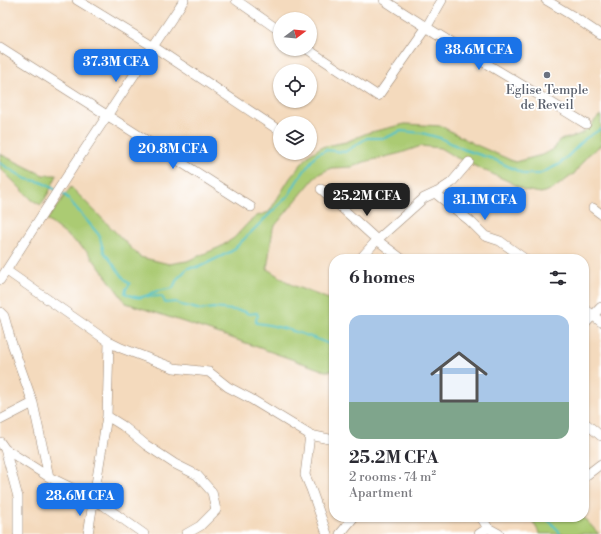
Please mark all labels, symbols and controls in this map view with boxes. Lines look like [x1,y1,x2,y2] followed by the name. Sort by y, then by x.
[273,12,317,56] north arrow
[273,12,317,160] map controls
[433,37,525,71] pin: 38.6M CFA
[445,42,513,58] text: 38.6M CFA
[70,49,162,83] pin: 37.3M CFA
[83,54,149,70] text: 37.3M CFA
[273,64,317,108] button: locate
[542,70,552,80] marker: Eglise Temple de Reveil
[506,82,589,113] place label: Eglise Temple de Reveil
[273,116,317,160] button: layers
[127,136,219,170] pin: 20.8M CFA
[138,141,208,157] text: 20.8M CFA
[321,183,413,217] pin: 25.2M CFA
[439,187,531,221] pin: 31.1M CFA
[333,188,401,204] text: 25.2M CFA
[453,192,517,208] text: 31.1M CFA
[349,267,415,289] text: 6 homes
[547,267,569,289] icon: filters
[423,341,495,413] icon: home
[349,447,438,469] text: 25.2M CFA
[349,469,436,485] text: 2 rooms · 74 m²
[34,483,126,517] pin: 28.6M CFA
[349,485,413,501] text: Apartment
[46,488,114,504] text: 28.6M CFA

